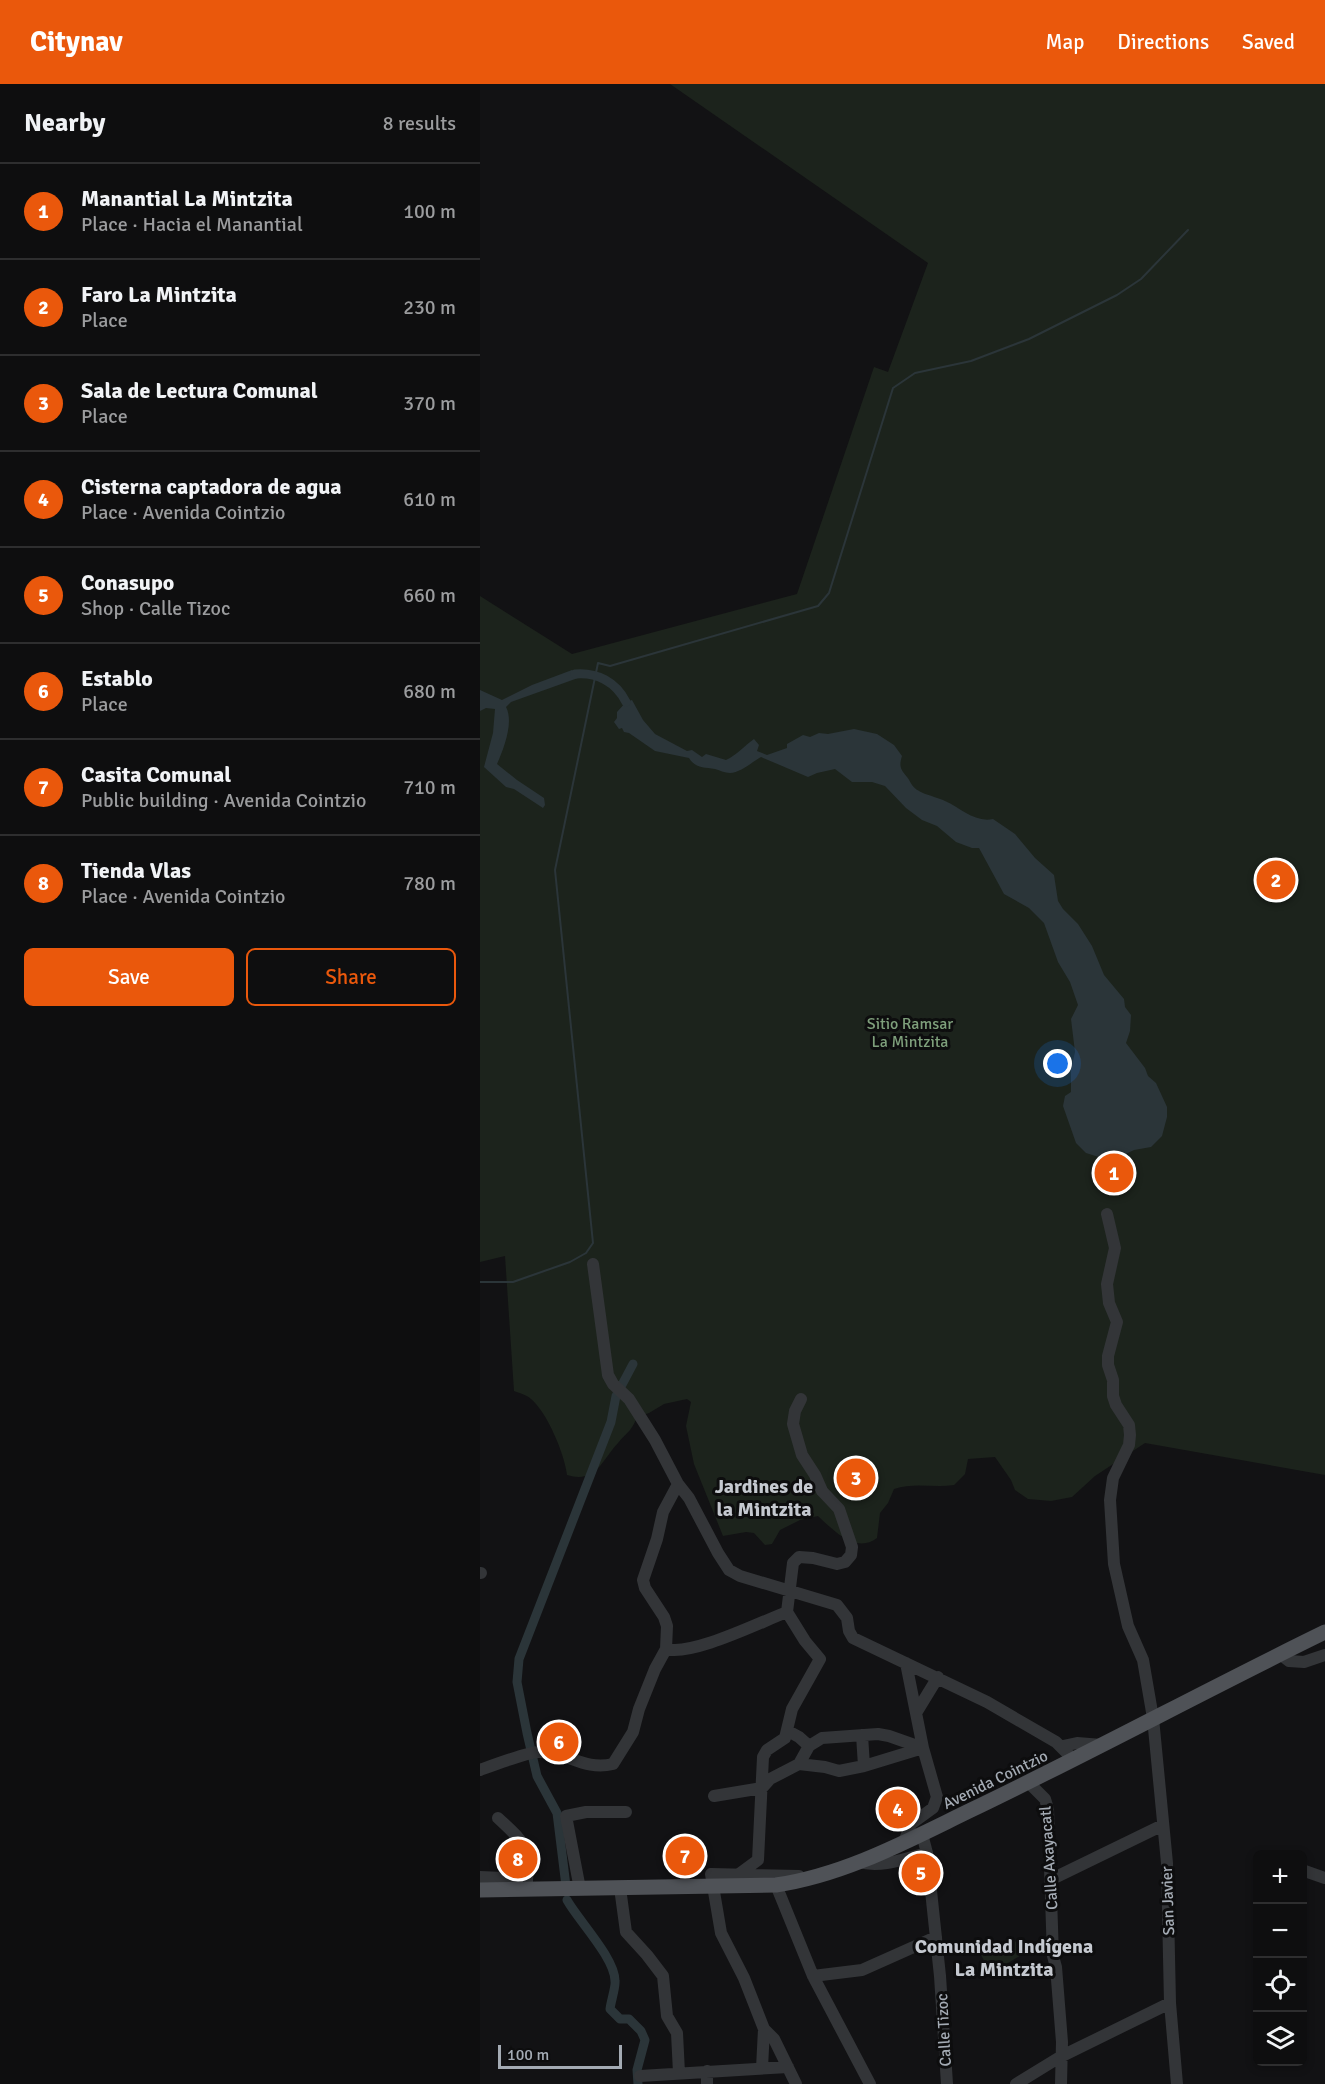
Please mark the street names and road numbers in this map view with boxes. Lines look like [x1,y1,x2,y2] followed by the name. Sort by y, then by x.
[940,1746,1051,1814] street label: Avenida Cointzio
[1035,1805,1063,1911] street label: Calle Axayacatl
[1157,1866,1179,1936] street label: San Javier
[932,1993,956,2067] street label: Calle Tizoc

